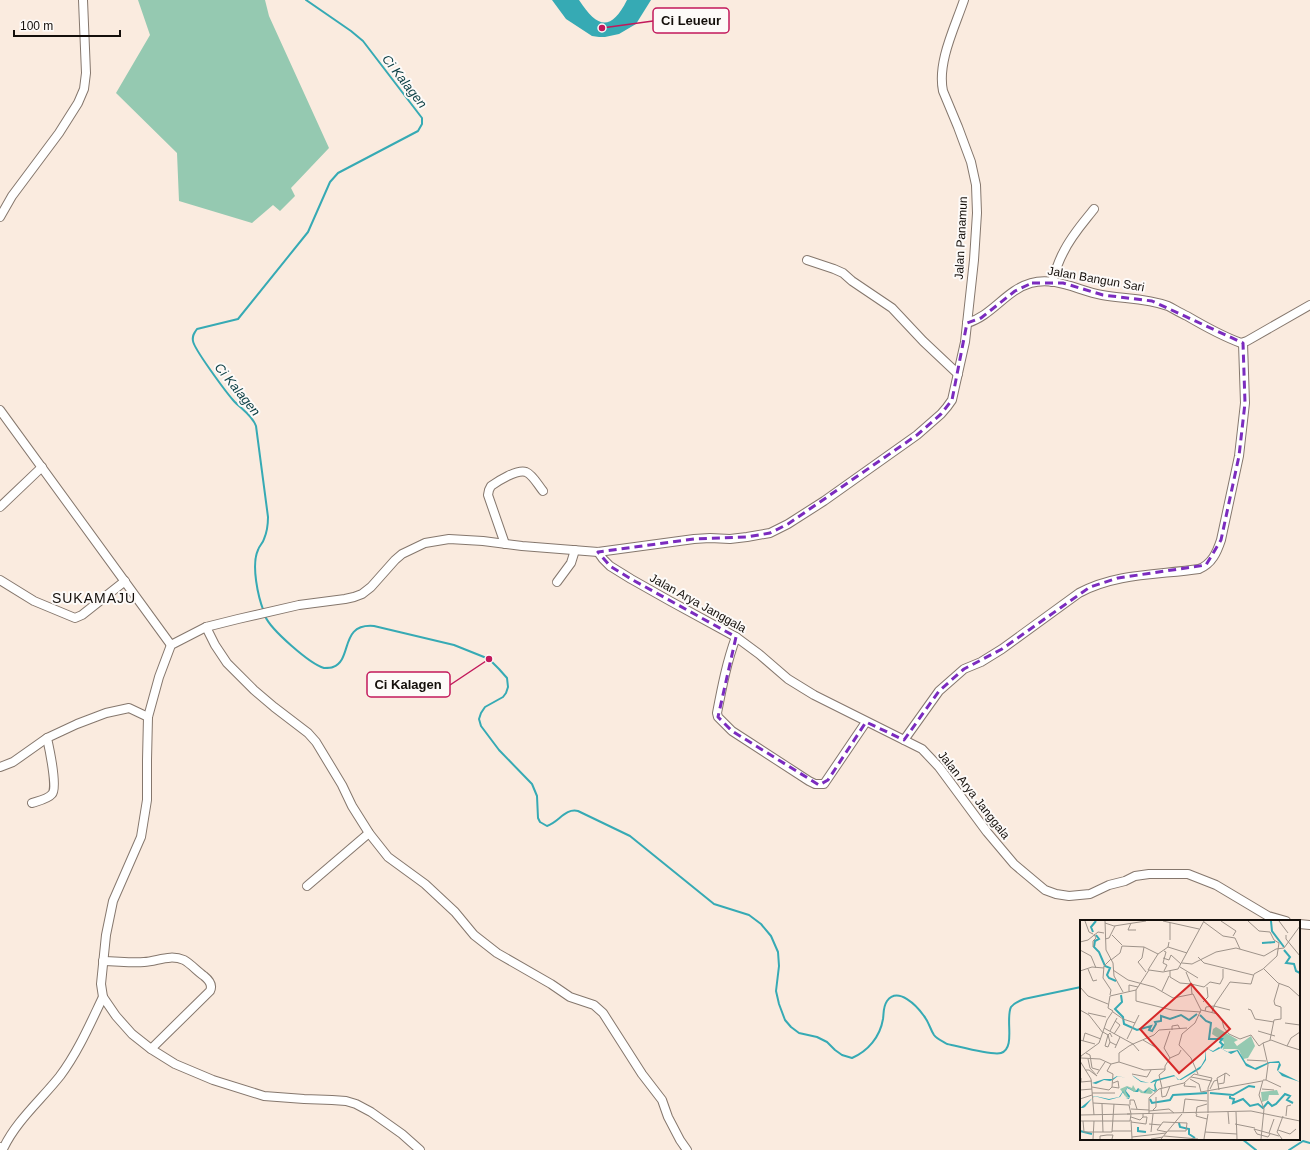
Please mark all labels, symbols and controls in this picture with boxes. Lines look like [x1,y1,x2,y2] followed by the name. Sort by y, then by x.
[653,8,729,33] callout: Ci Leueur
[14,12,120,38] scale bar
[661,13,721,28] text: Ci Leueur
[20,19,53,33] text: 100 m
[379,52,430,111] water label: Ci Kalagen
[952,196,970,280] street label: Jalan Panamun
[1046,264,1146,294] street label: Jalan Bangun Sari
[212,360,263,419] water label: Ci Kalagen
[647,571,749,635] street label: Jalan Arya Janggala
[52,590,136,606] district label: SUKAMAJU
[367,672,450,697] callout: Ci Kalagen
[374,677,442,692] text: Ci Kalagen
[935,748,1013,842] street label: Jalan Arya Janggala
[1080,920,1300,1140] inset map

